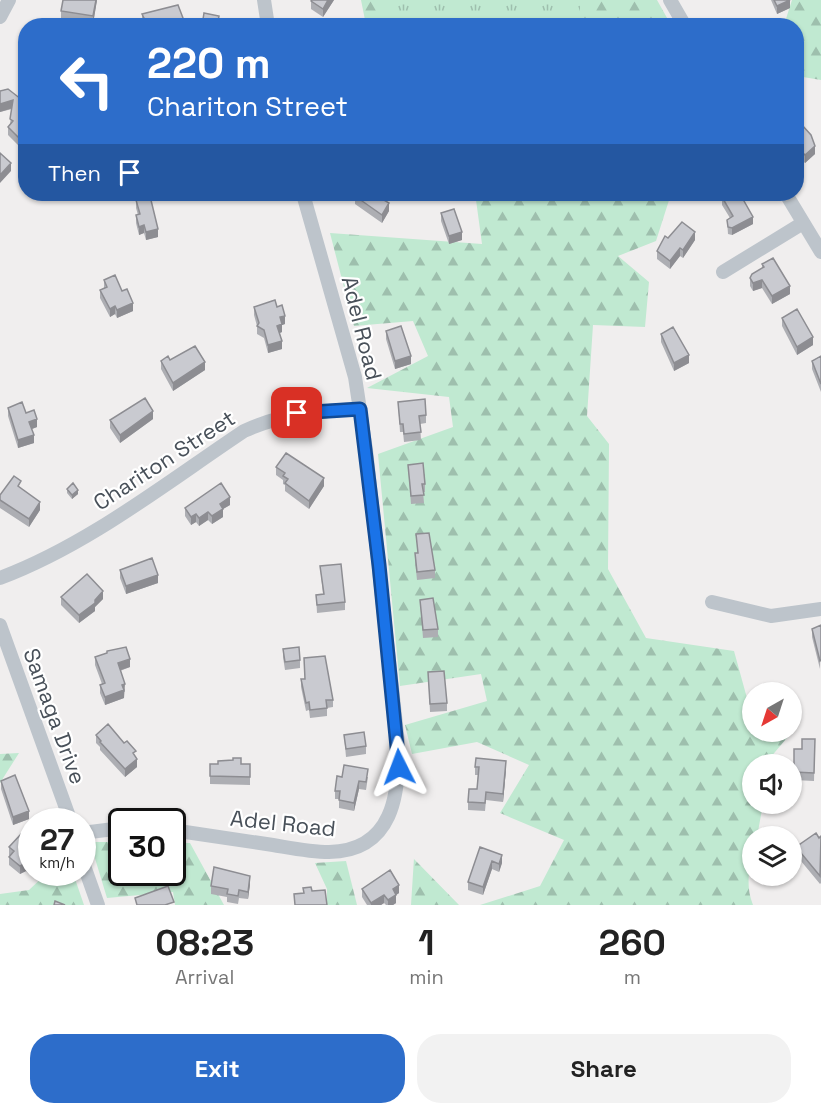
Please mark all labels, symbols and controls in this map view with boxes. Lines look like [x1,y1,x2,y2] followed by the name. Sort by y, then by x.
[147,37,271,90] text: 220 m
[48,42,126,120] icon: left
[147,89,348,124] text: Chariton Street
[113,156,146,189] icon: arrive
[48,159,101,187] text: Then
[336,273,388,383] street label: Adel Road
[271,387,322,438] pin
[280,396,313,429] icon: arrive
[88,404,240,516] street label: Chariton Street
[17,644,93,788] street label: Samaga Drive
[742,682,802,742] north arrow
[742,682,802,886] map controls
[367,735,431,799] position arrow
[742,754,802,814] button: sound
[229,804,337,842] street label: Adel Road
[108,808,186,886] speed limit sign: 30
[40,820,74,859] text: 27
[742,826,802,886] button: layers
[39,853,75,872] text: km/h
[155,920,254,966] text: 08:23
[418,920,435,966] text: 1
[599,920,666,966] text: 260
[175,964,234,990] text: Arrival
[409,964,444,990] text: min
[624,964,641,990] text: m
[30,1034,405,1103] button: Exit
[417,1034,791,1103] button: Share

